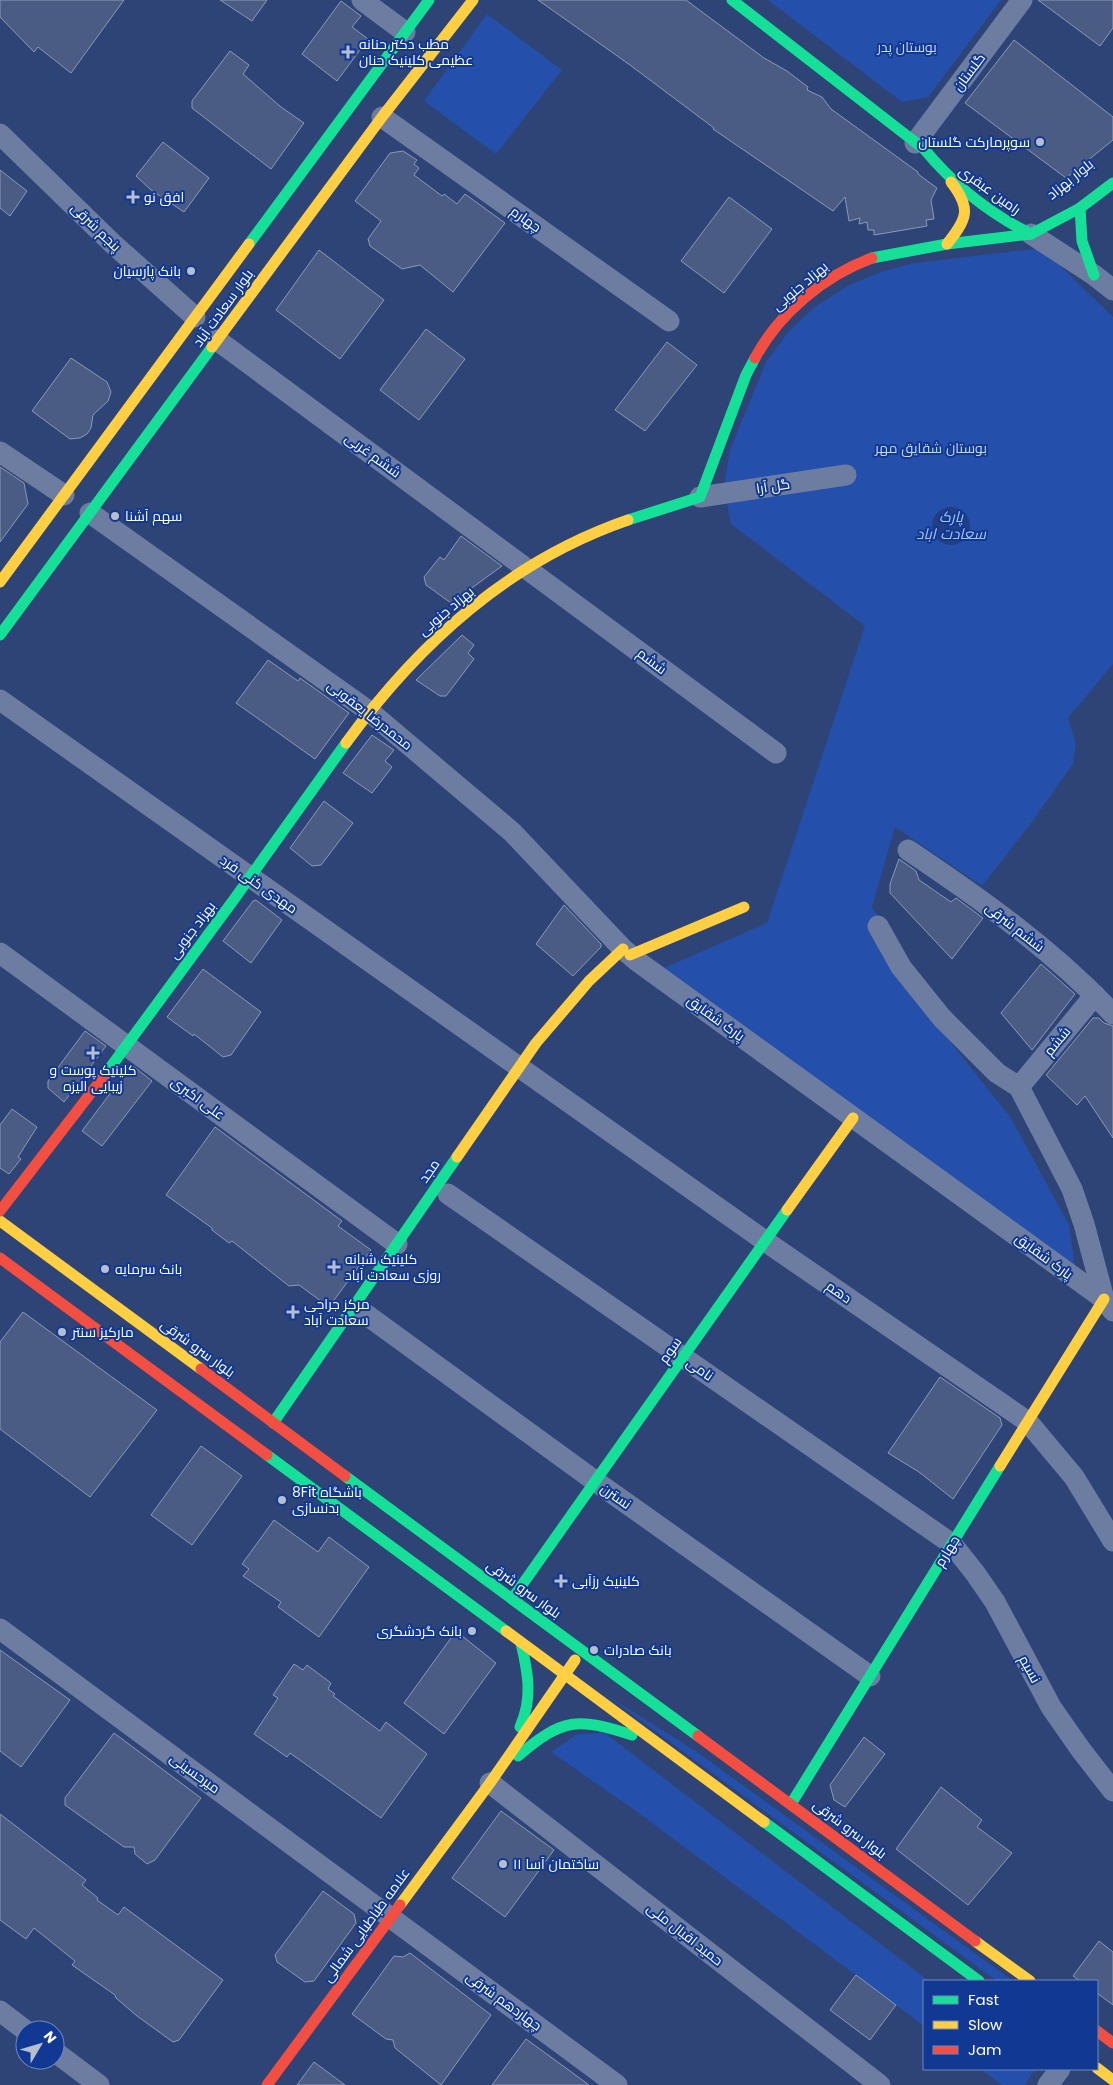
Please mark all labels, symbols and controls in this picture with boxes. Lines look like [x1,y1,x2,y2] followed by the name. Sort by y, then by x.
[359,34,473,70] place label: مطب دکتر حنانه عظیمی کلینیک حنان
[876,37,937,57] park label: بوستان پدر
[341,45,355,59] marker: مطب دکتر حنانه عظیمی کلینیک حنان
[948,49,990,95] street label: گلستان
[918,132,1030,152] place label: سوپرمارکت گلستان
[1034,136,1046,148] marker: سوپرمارکت گلستان
[1042,154,1098,204] street label: بلوار بهزاد
[955,161,1025,219] street label: رامین عبقری
[144,187,184,207] place label: افق نو
[126,190,140,204] marker: افق نو
[66,198,126,256] street label: پنجم شرقی
[507,201,545,237] street label: چهارم
[768,257,832,315] street label: بهزاد جنوبی
[114,261,181,281] place label: بانک پارسیان
[185,265,197,277] marker: بانک پارسیان
[188,265,258,351] street label: بلوار سعادت آباد
[341,428,405,482] street label: ششم غربی
[874,438,987,458] park label: بوستان شقایق مهر
[755,473,791,499] street label: گل آرا
[125,506,182,526] place label: سهم آشنا
[916,506,986,544] water label: پارک سعادت اباد
[109,510,121,522] marker: سهم آشنا
[414,582,478,640] street label: بهزاد جنوبی
[633,643,671,679] street label: ششم
[323,675,417,755] street label: محمدرضا یعقوبی
[216,850,302,918] street label: مهدی کنی فرد
[164,897,220,963] street label: بهزاد جنوبی
[981,898,1049,956] street label: ششم شرقی
[683,990,749,1046] street label: پارک شقایق
[1039,1022,1075,1060] street label: ششم
[86,1046,100,1060] marker: کلینیک پوست و زیبایی الیزه
[50,1060,136,1096] place label: کلینیک پوست و زیبایی الیزه
[167,1072,229,1124] street label: علی اکبری
[414,1155,444,1187] street label: مجد
[1011,1228,1077,1284] street label: پارک شقایق
[345,1249,441,1285] place label: کلینیک شبانه روزی سعادت آباد
[115,1259,182,1279] place label: بانک سرمایه
[327,1260,341,1274] marker: کلینیک شبانه روزی سعادت آباد
[99,1263,111,1275] marker: بانک سرمایه
[822,1276,856,1308] street label: دهم
[304,1294,370,1330] place label: مرکز جراحی سعادت آباد
[286,1305,300,1319] marker: مرکز جراحی سعادت آباد
[157,1314,239,1382] street label: بلوار سرو شرقی
[71,1322,134,1342] place label: مارکیز سنتر
[56,1326,68,1338] marker: مارکیز سنتر
[654,1333,686,1367] street label: سوم
[682,1352,718,1386] street label: نامی
[597,1478,635,1514] street label: نسترن
[292,1482,362,1518] place label: 8Fit باشگاه بدنسازی
[276,1494,288,1506] marker: 8Fit باشگاه بدنسازی
[930,1531,964,1571] street label: چهارم
[483,1555,565,1623] street label: بلوار سرو شرقی
[572,1571,640,1591] place label: کلینیک رزآبی
[554,1574,568,1588] marker: کلینیک رزآبی
[377,1621,462,1641] place label: بانک گردشگری
[466,1625,478,1637] marker: بانک گردشگری
[604,1640,672,1660] place label: بانک صادرات
[588,1644,600,1656] marker: بانک صادرات
[1014,1651,1046,1687] street label: نسیم
[166,1748,224,1798] street label: میرحسینی
[809,1795,891,1863] street label: بلوار سرو شرقی
[513,1854,599,1874] place label: ساختمان آسا ۱۱
[497,1858,509,1870] marker: ساختمان آسا ۱۱
[318,1864,414,1986] street label: علامه طباطبایی شمالی
[643,1898,727,1970] street label: حمید اقبال ملی
[462,1967,546,2035] street label: چهاردهم شرقی
[923,1980,1098,2070] legend
[968,1989,999,2010] text: Fast
[968,2014,1003,2035] text: Slow
[15,2020,65,2070] north arrow
[39,2027,61,2047] text: N
[968,2039,1002,2060] text: Jam

